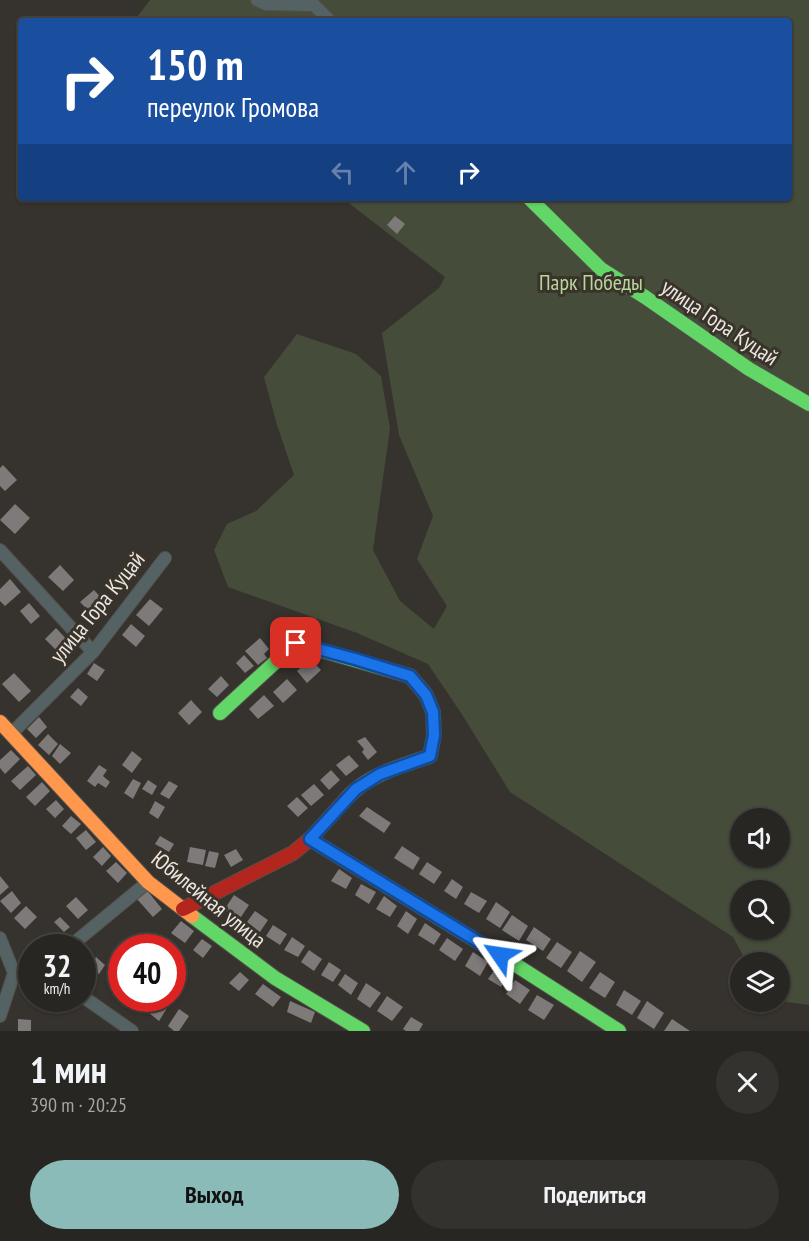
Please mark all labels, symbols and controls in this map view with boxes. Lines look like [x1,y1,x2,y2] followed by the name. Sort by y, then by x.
[147,37,244,92] text: 150 m
[48,42,126,120] icon: right
[147,90,319,124] text: переулок Громова
[326,156,359,189] icon: left
[389,156,422,189] icon: ahead
[452,156,485,189] icon: right
[539,268,643,296] park label: Парк Победы
[656,273,784,371] street label: улица Гора Куцай
[44,546,150,668] street label: улица Гора Куцай
[270,617,321,668] pin
[279,626,312,659] icon: arrive
[730,808,790,1012] map controls
[730,808,790,868] button: sound
[146,844,272,954] street label: Юбилейная улица
[730,880,790,940] button: search
[468,923,532,987] position arrow
[108,934,186,1012] speed limit sign: 40
[43,946,71,985] text: 32
[730,952,790,1012] button: layers
[44,979,70,998] text: km/h
[30,1046,107,1093] text: 1 мин
[716,1051,779,1114] button: close
[30,1092,127,1118] text: 390 m · 20:25
[30,1160,399,1229] button: Выход
[411,1160,779,1229] button: Поделиться

